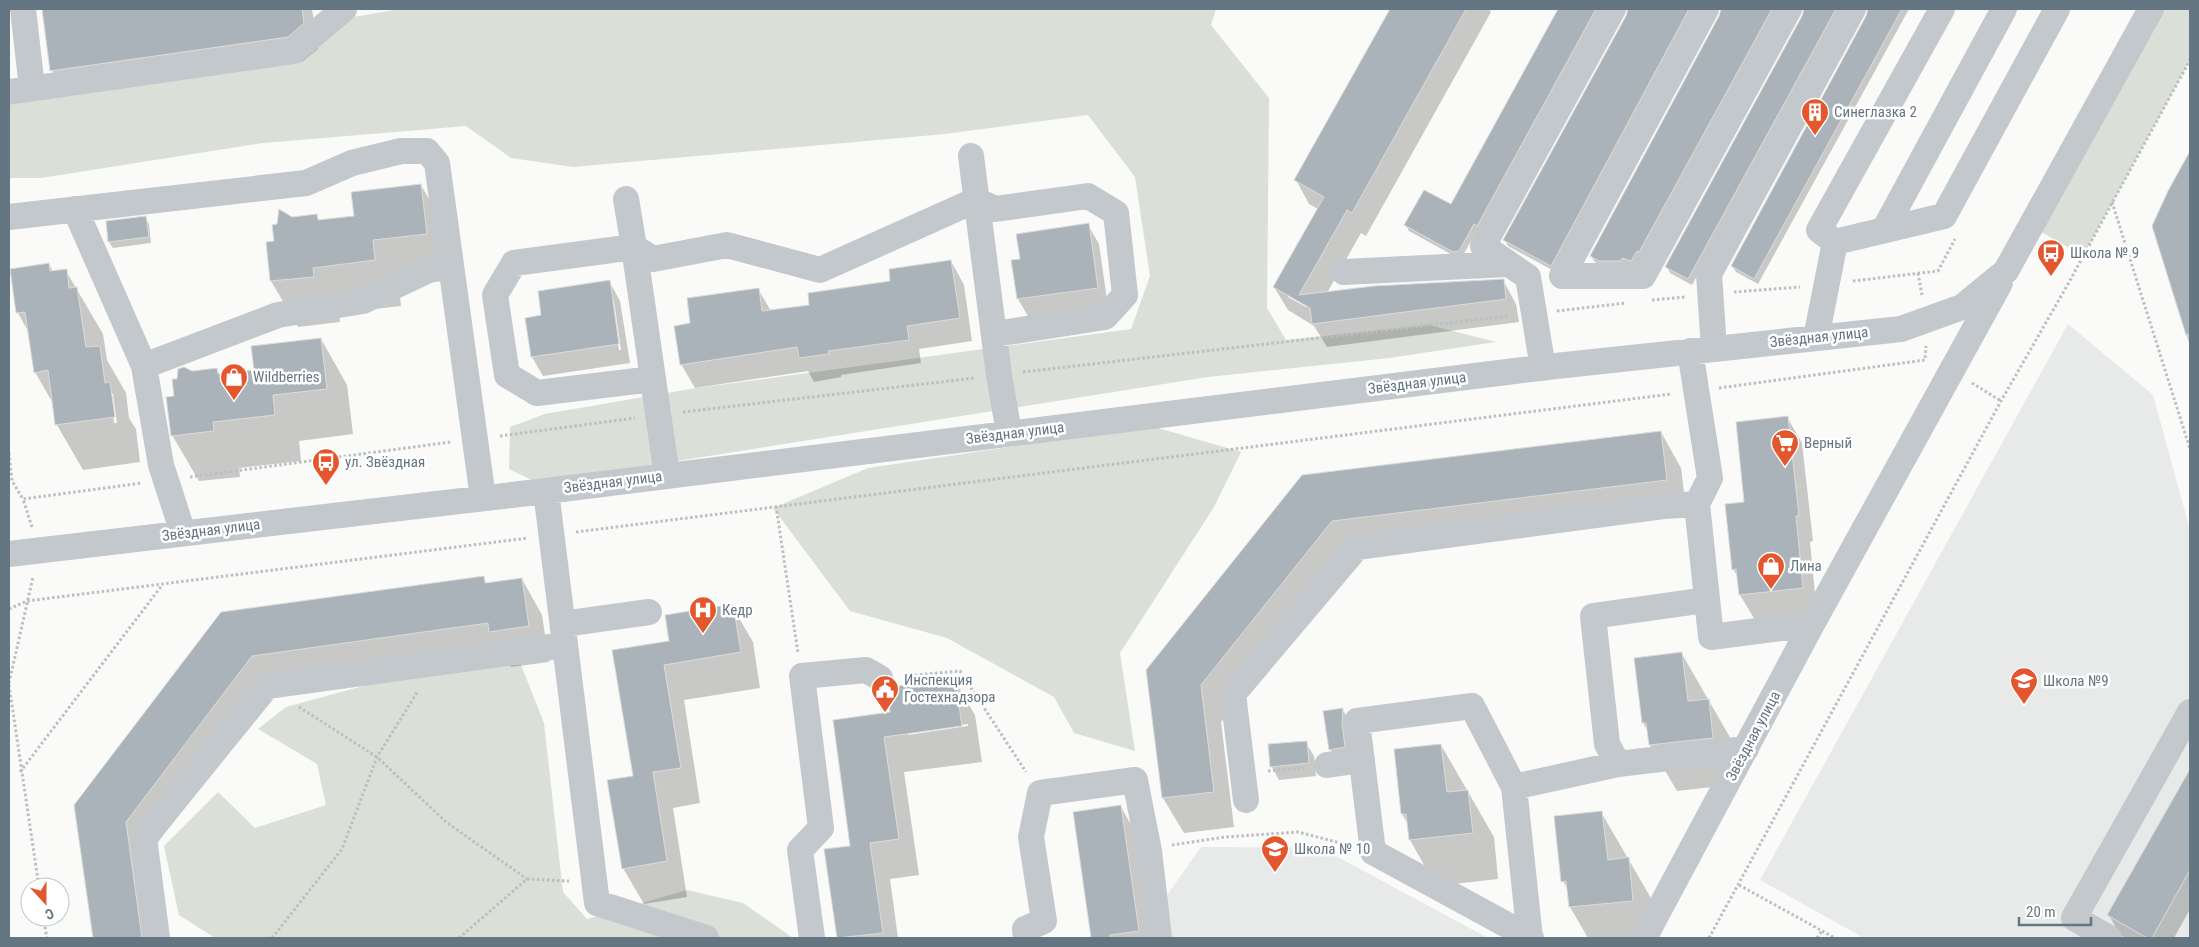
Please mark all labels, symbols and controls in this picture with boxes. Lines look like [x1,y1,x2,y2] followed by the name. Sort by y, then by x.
[1800,97,1830,136] building icon: Синеглазка 2
[1834,103,1917,121] place label: Синеглазка 2
[2036,238,2066,277] bus stop icon: Школа № 9
[2070,244,2139,262] place label: Школа № 9
[1769,323,1869,351] street label: Звёздная улица
[219,362,249,401] shop icon: Wildberries
[253,368,320,386] place label: Wildberries
[1367,368,1467,398] street label: Звёздная улица
[965,418,1065,448] street label: Звёздная улица
[1770,428,1800,467] supermarket icon: Верный
[1804,434,1852,452] place label: Верный
[311,447,341,486] bus stop icon: ул. Звёздная
[345,453,425,471] place label: ул. Звёздная
[563,467,663,497] street label: Звёздная улица
[161,515,261,545] street label: Звёздная улица
[1756,551,1786,590] shop icon: Лина
[1790,557,1822,575] place label: Лина
[688,595,718,634] hospital icon: Кедр
[722,601,753,619] place label: Кедр
[2009,666,2039,705] school or university icon: Школа №9
[904,671,996,706] place label: Инспекция Гостехнадзора
[2043,672,2109,690] place label: Школа №9
[870,674,900,713] public building icon: Инспекция Гостехнадзора
[1722,688,1784,784] street label: Звёздная улица
[1260,834,1290,873] school or university icon: Школа № 10
[1294,840,1371,858] place label: Школа № 10
[20,877,70,927] north arrow
[2019,894,2092,926] scale bar
[2026,903,2056,921] text: 20 m
[43,905,56,923] text: С

